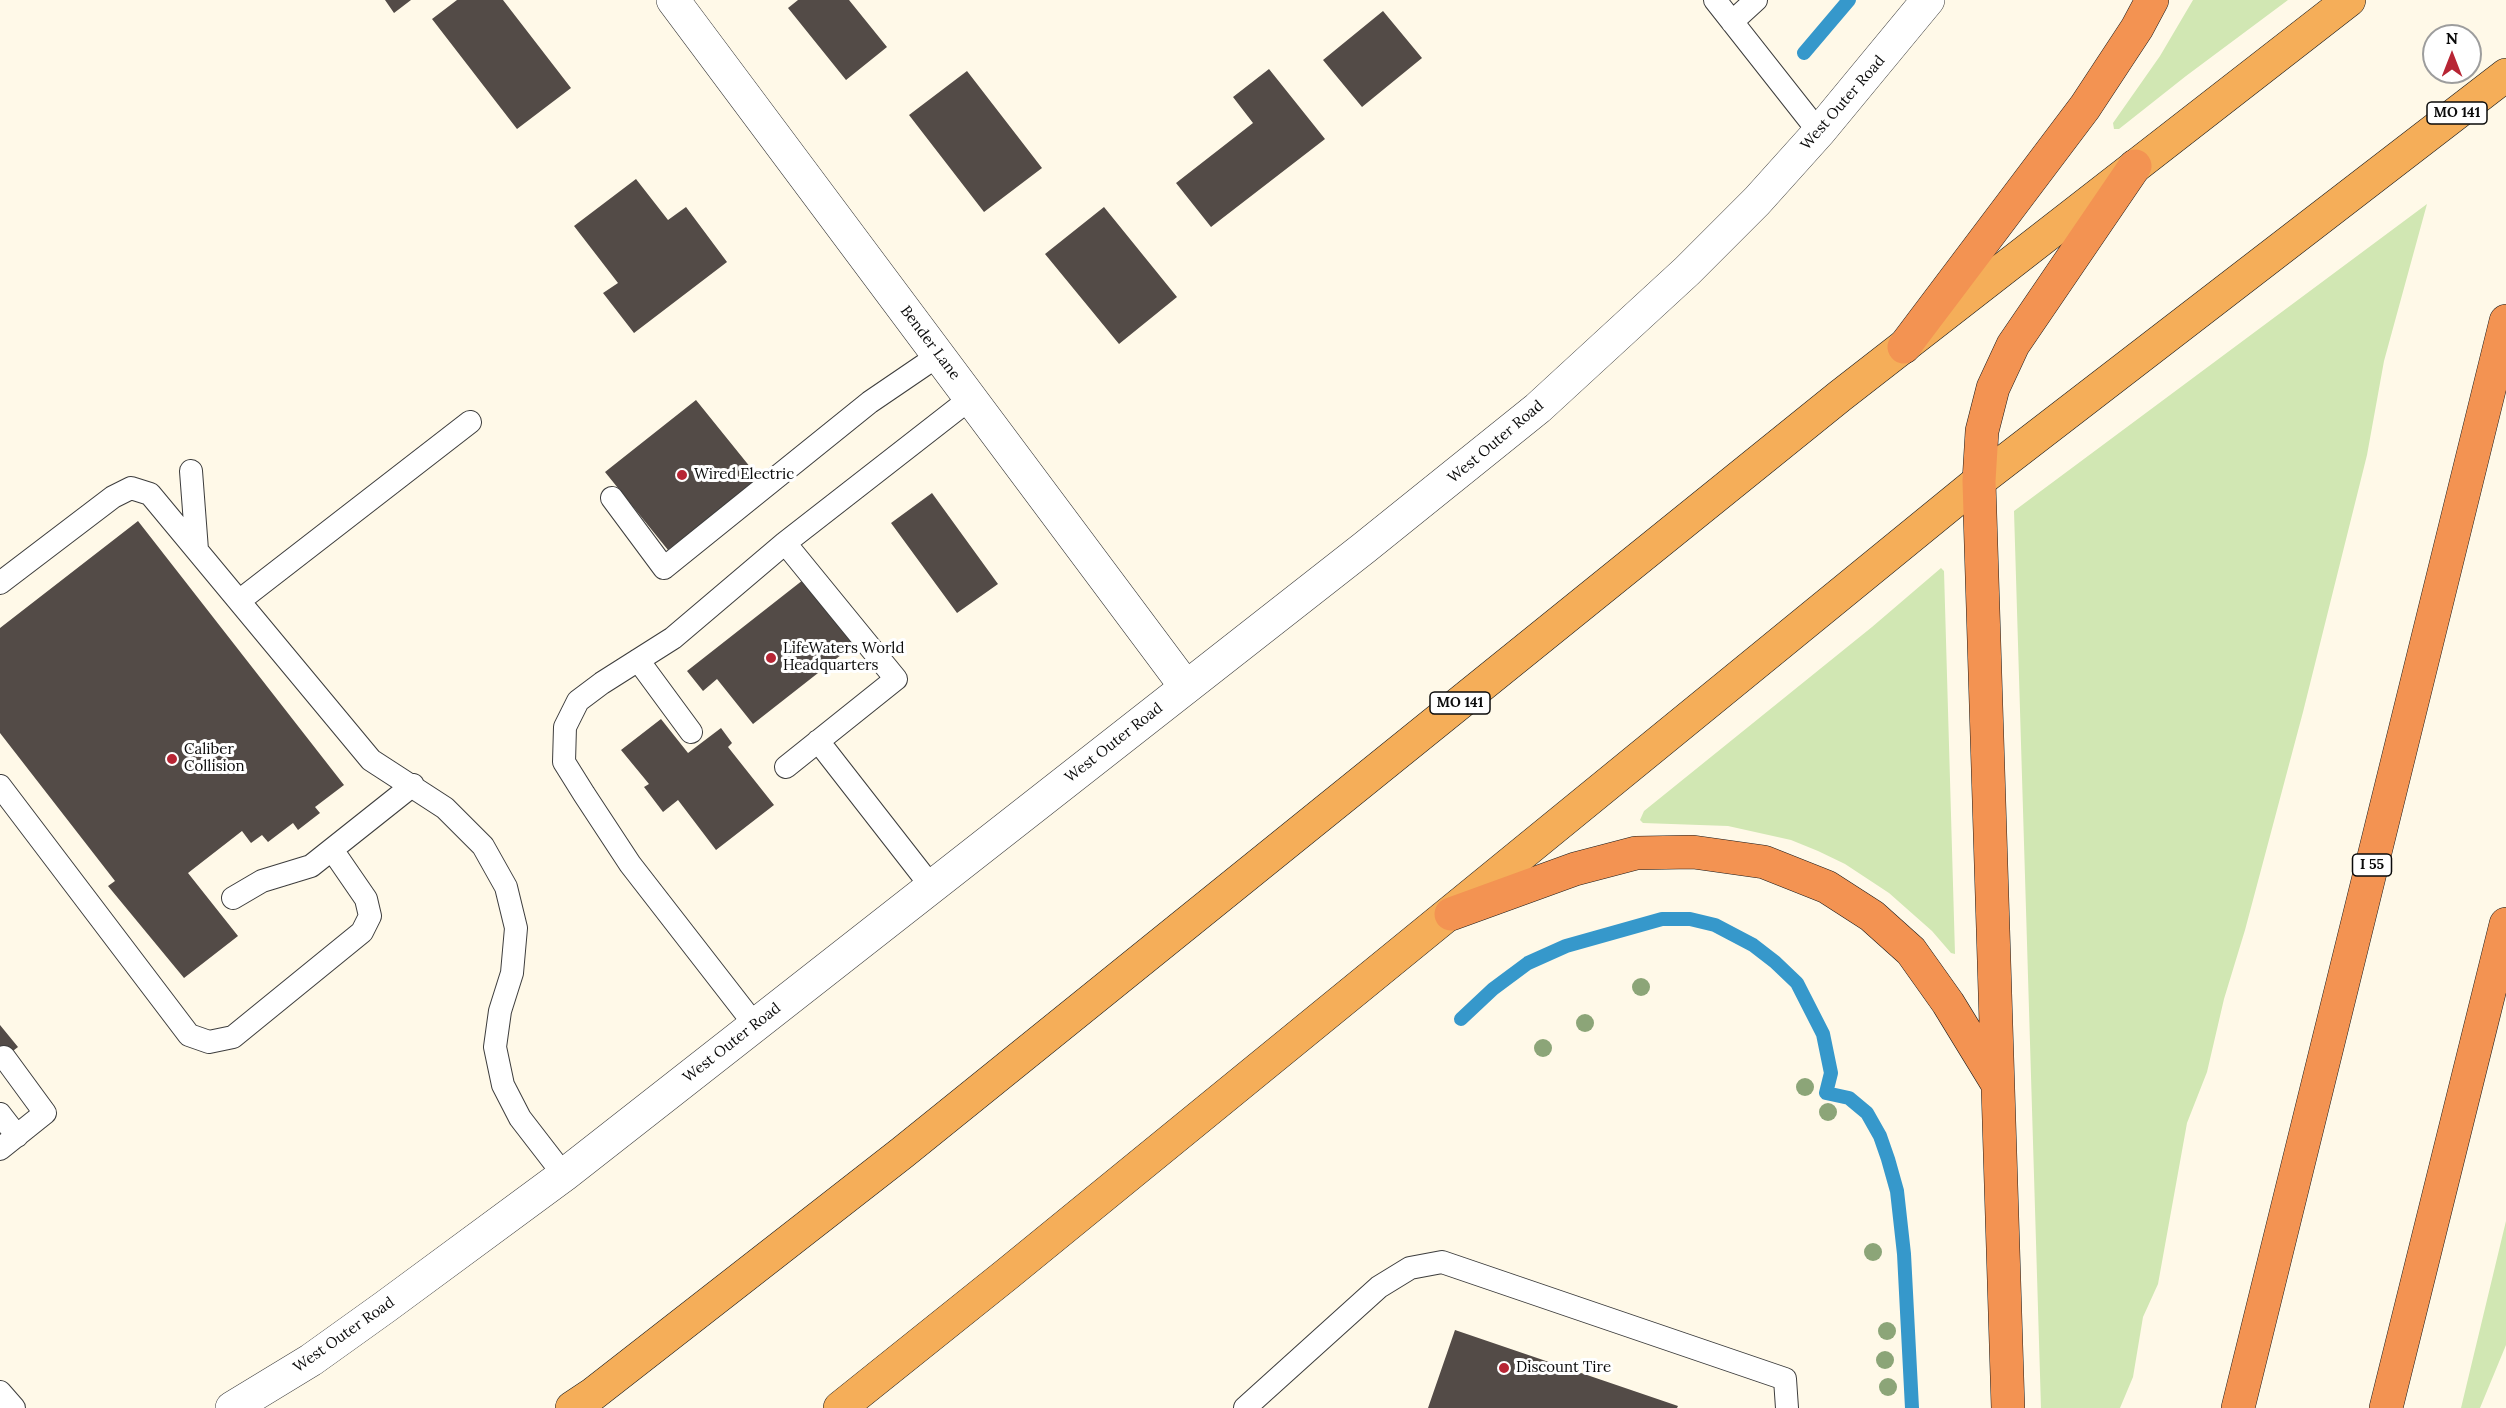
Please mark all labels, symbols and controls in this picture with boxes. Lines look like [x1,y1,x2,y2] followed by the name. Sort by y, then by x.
[2422,24,2482,84] north arrow
[2446,28,2458,48] text: N
[1797,52,1889,154] street label: West Outer Road
[2427,102,2487,124] road number: MO 141
[896,302,964,384] street label: Bender Lane
[1445,397,1547,487] street label: West Outer Road
[694,466,794,484] place label: Wired Electric
[675,468,689,482] marker: Wired Electric
[783,640,904,675] place label: LifeWaters World Headquarters
[764,651,778,665] marker: LifeWaters World Headquarters
[1430,692,1490,714] road number: MO 141
[1061,699,1167,787] street label: West Outer Road
[184,741,245,776] place label: Caliber Collision
[165,752,179,766] marker: Caliber Collision
[2352,854,2392,876] road number: I 55
[679,999,785,1087] street label: West Outer Road
[290,1293,398,1377] street label: West Outer Road
[1516,1359,1611,1377] place label: Discount Tire
[1497,1361,1511,1375] marker: Discount Tire

